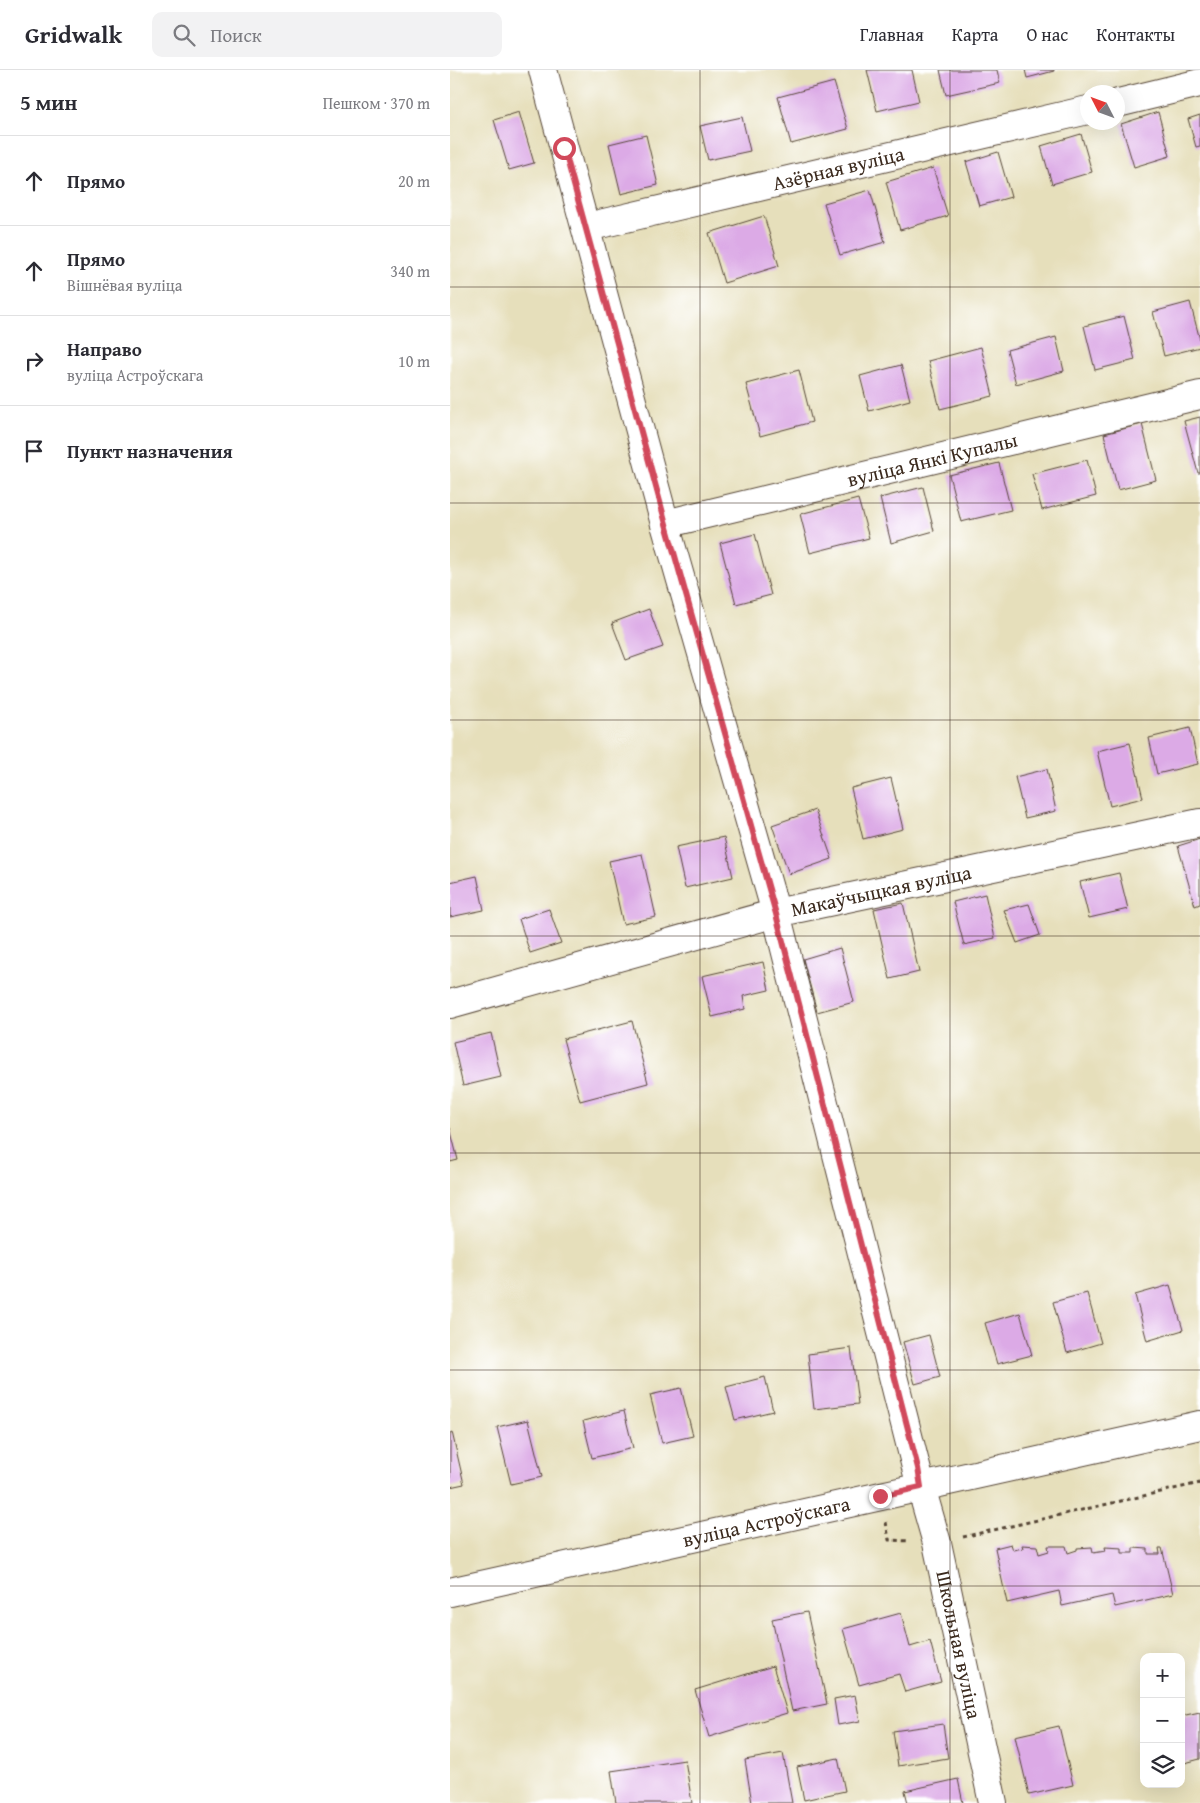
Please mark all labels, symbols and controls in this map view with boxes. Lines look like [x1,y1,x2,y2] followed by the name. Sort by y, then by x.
[152,12,502,57] search box
[25,17,122,52] text: Gridwalk
[170,21,198,49] icon: search
[210,21,262,49] text: Поиск
[860,21,924,48] text: Главная
[952,21,998,48] text: Карта
[1026,21,1068,48] text: О нас
[1096,21,1175,48] text: Контакты
[1080,85,1125,130] north arrow
[20,87,77,118] text: 5 мин
[323,91,430,115] text: Пешком · 370 m
[553,137,576,160] route start
[769,138,907,197] street label: Азёрная вуліца
[20,167,48,195] icon: ahead
[67,167,125,195] text: Прямо
[398,169,430,193] text: 20 m
[67,245,125,273] text: Прямо
[20,257,48,285] icon: ahead
[390,259,430,283] text: 340 m
[67,273,182,297] text: Вішнёвая вуліца
[67,335,142,363] text: Направо
[20,347,48,375] icon: right
[398,349,430,373] text: 10 m
[67,363,203,387] text: вуліца Астроўскага
[844,425,1020,494] street label: вуліца Янкі Купалы
[20,437,48,465] icon: arrive
[67,437,233,465] text: Пункт назначения
[788,857,974,923] street label: Макаўчыцкая вуліца
[869,1485,892,1508] route end
[680,1488,853,1554] street label: вуліца Астроўскага
[929,1568,990,1722] street label: Школьная вуліца
[1140,1653,1185,1788] map controls
[1140,1653,1185,1698] button: +
[1140,1698,1185,1743] button: −
[1140,1743,1185,1788] button: layers

